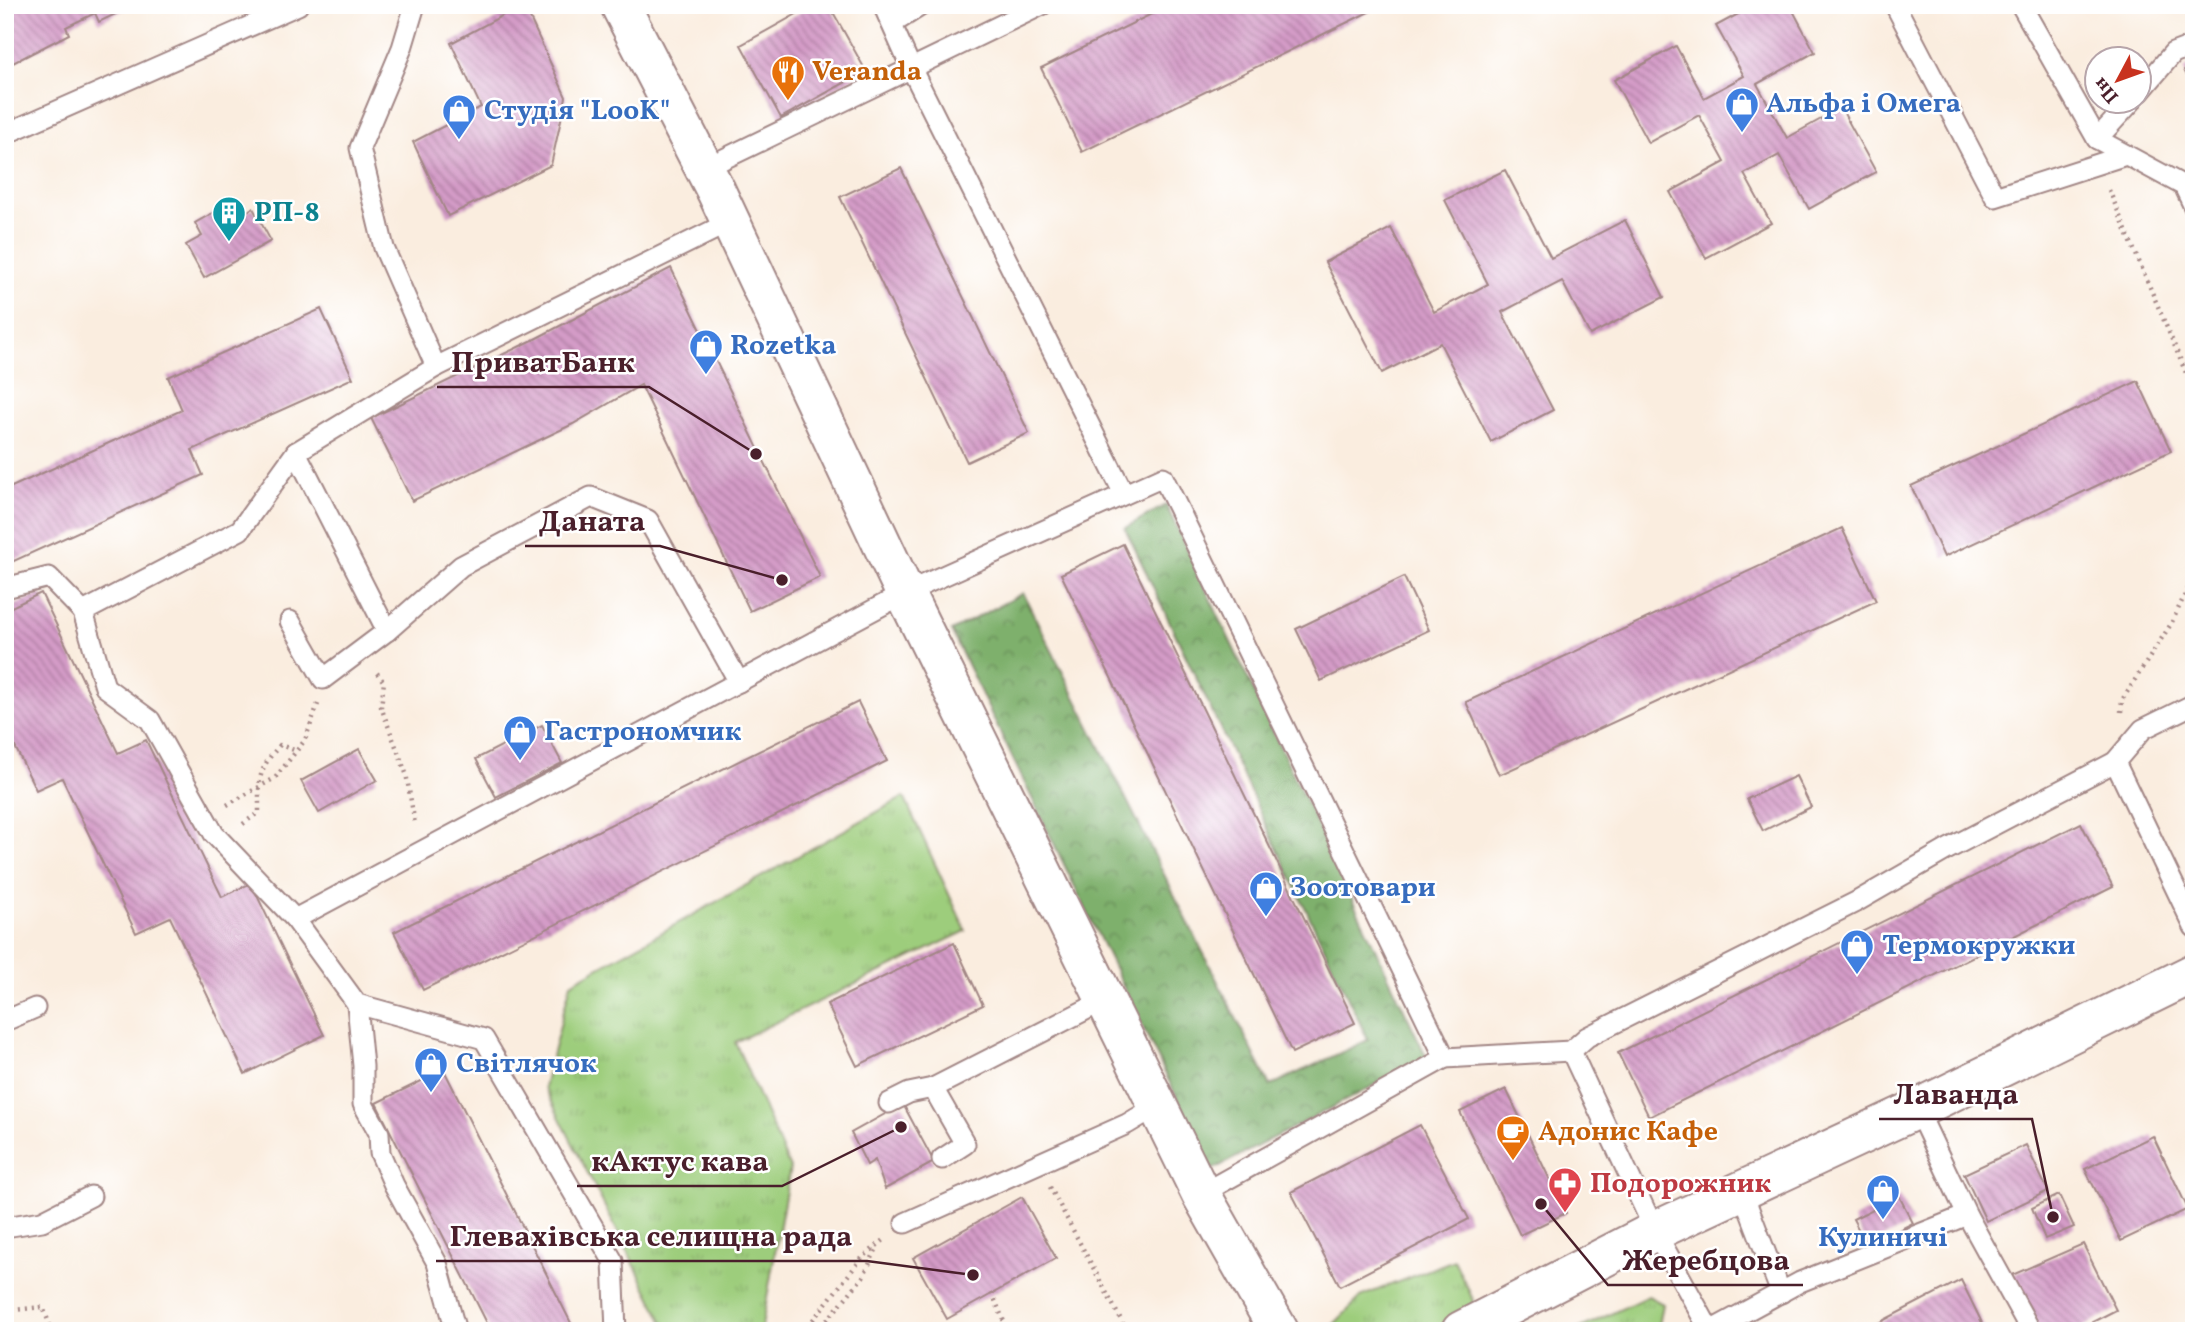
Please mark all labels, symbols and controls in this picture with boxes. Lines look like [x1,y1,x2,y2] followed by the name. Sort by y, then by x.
[2084,46,2154,116] north arrow
[769,53,807,102] restaurant icon: Veranda
[812,53,922,92] place label: Veranda
[2088,71,2125,109] text: Пн
[1723,85,1761,134] shop icon: Альфа і Омега
[1766,85,1961,124] place label: Альфа і Омега
[440,92,478,141] shop icon: Студія "LooK"
[484,92,670,131] place label: Студія "LooK"
[210,194,248,243] building icon: РП-8
[254,194,320,233] place label: РП-8
[687,327,725,376] shop icon: Rozetka
[730,327,837,366] place label: Rozetka
[437,336,649,387] callout: ПриватБанк
[451,343,635,385] text: ПриватБанк
[525,495,660,546] callout: Даната
[539,502,645,544] text: Даната
[501,713,539,762] shop icon: Гастрономчик
[544,713,742,752] place label: Гастрономчик
[1247,869,1285,918] shop icon: Зоотовари
[1290,869,1436,908] place label: Зоотовари
[1838,927,1876,976] shop icon: Термокружки
[1882,927,2076,966] place label: Термокружки
[412,1045,450,1094] shop icon: Світлячок
[456,1045,597,1084] place label: Світлячок
[1879,1068,2032,1119] callout: Лаванда
[1893,1075,2019,1117] text: Лаванда
[1494,1113,1532,1162] cafe icon: Адонис Кафе
[1538,1113,1718,1152] place label: Адонис Кафе
[577,1135,782,1186] callout: кАктус кава
[591,1142,769,1184] text: кАктус кава
[1546,1165,1584,1214] pharmacy icon: Подорожник
[1590,1165,1772,1204] place label: Подорожник
[1864,1172,1902,1221] shop icon: Кулиничі
[436,1210,867,1261] callout: Глевахівська селищна рада
[450,1217,852,1259] text: Глевахівська селищна рада
[1818,1219,1948,1258] place label: Кулиничі
[1608,1234,1803,1285] callout: Жеребцова
[1622,1241,1790,1283] text: Жеребцова

